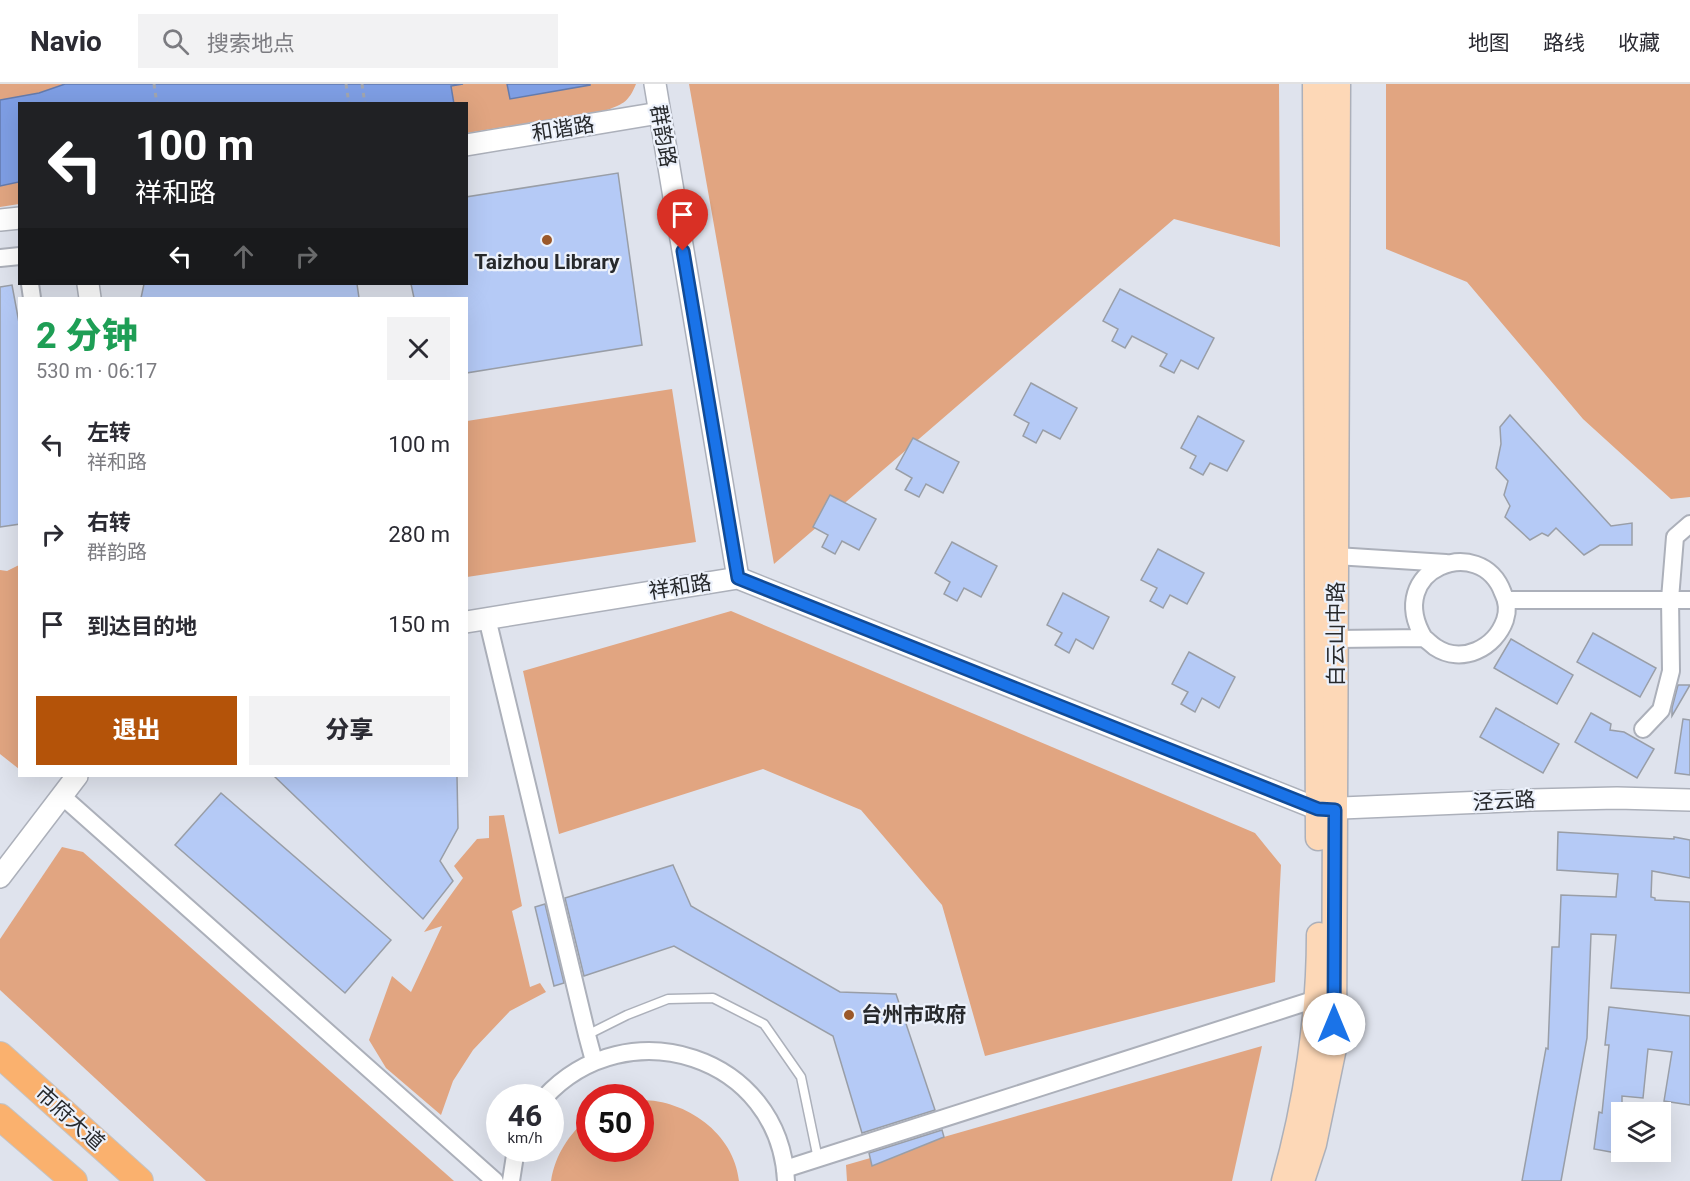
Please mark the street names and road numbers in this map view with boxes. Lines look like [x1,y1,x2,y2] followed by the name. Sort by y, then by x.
[646,103,680,169] street label: 群韵路
[530,112,596,146] street label: 和谐路
[647,570,713,604] street label: 祥和路
[1324,582,1348,687] street label: 白云山中路
[1472,787,1536,815] street label: 泾云路
[31,1081,109,1155] street label: 市府大道

